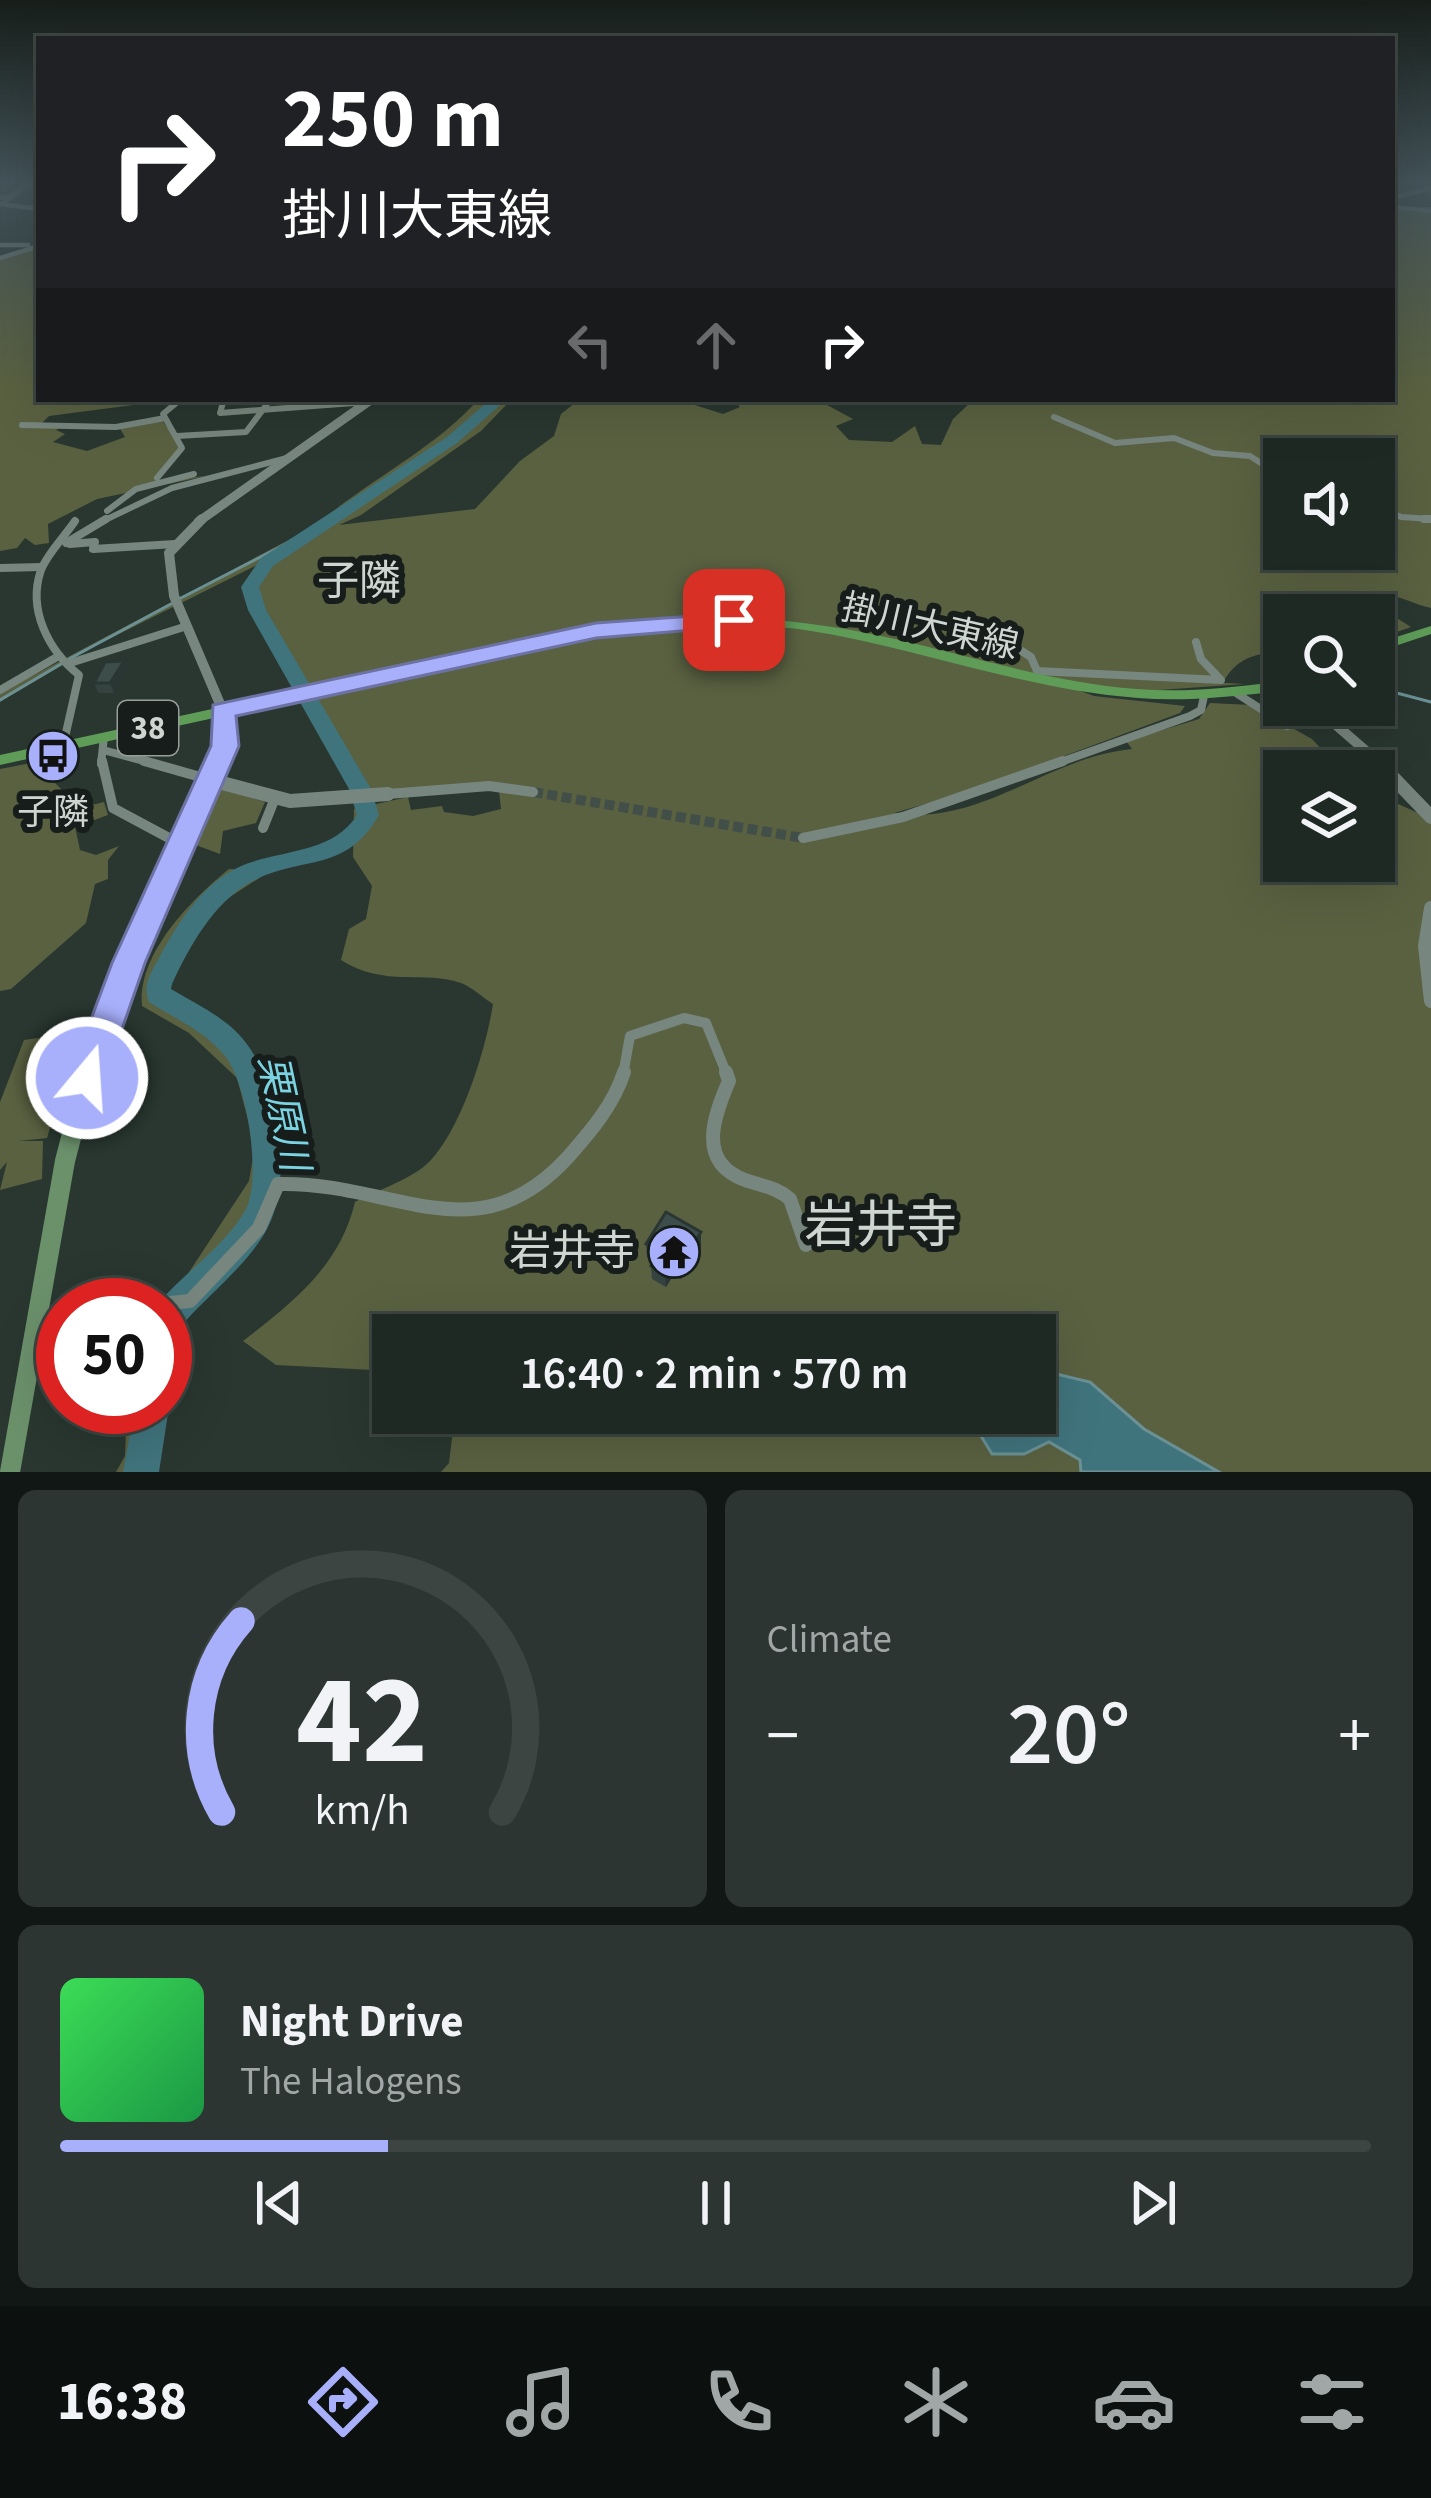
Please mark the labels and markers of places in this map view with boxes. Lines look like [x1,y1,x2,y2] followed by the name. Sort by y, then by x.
[683,569,785,671] pin
[25,728,81,784] bus stop icon: 子隣
[17,787,89,838] place label: 子隣
[509,1222,635,1282] place label: 岩井寺
[646,1224,702,1280] temple icon: 岩井寺

